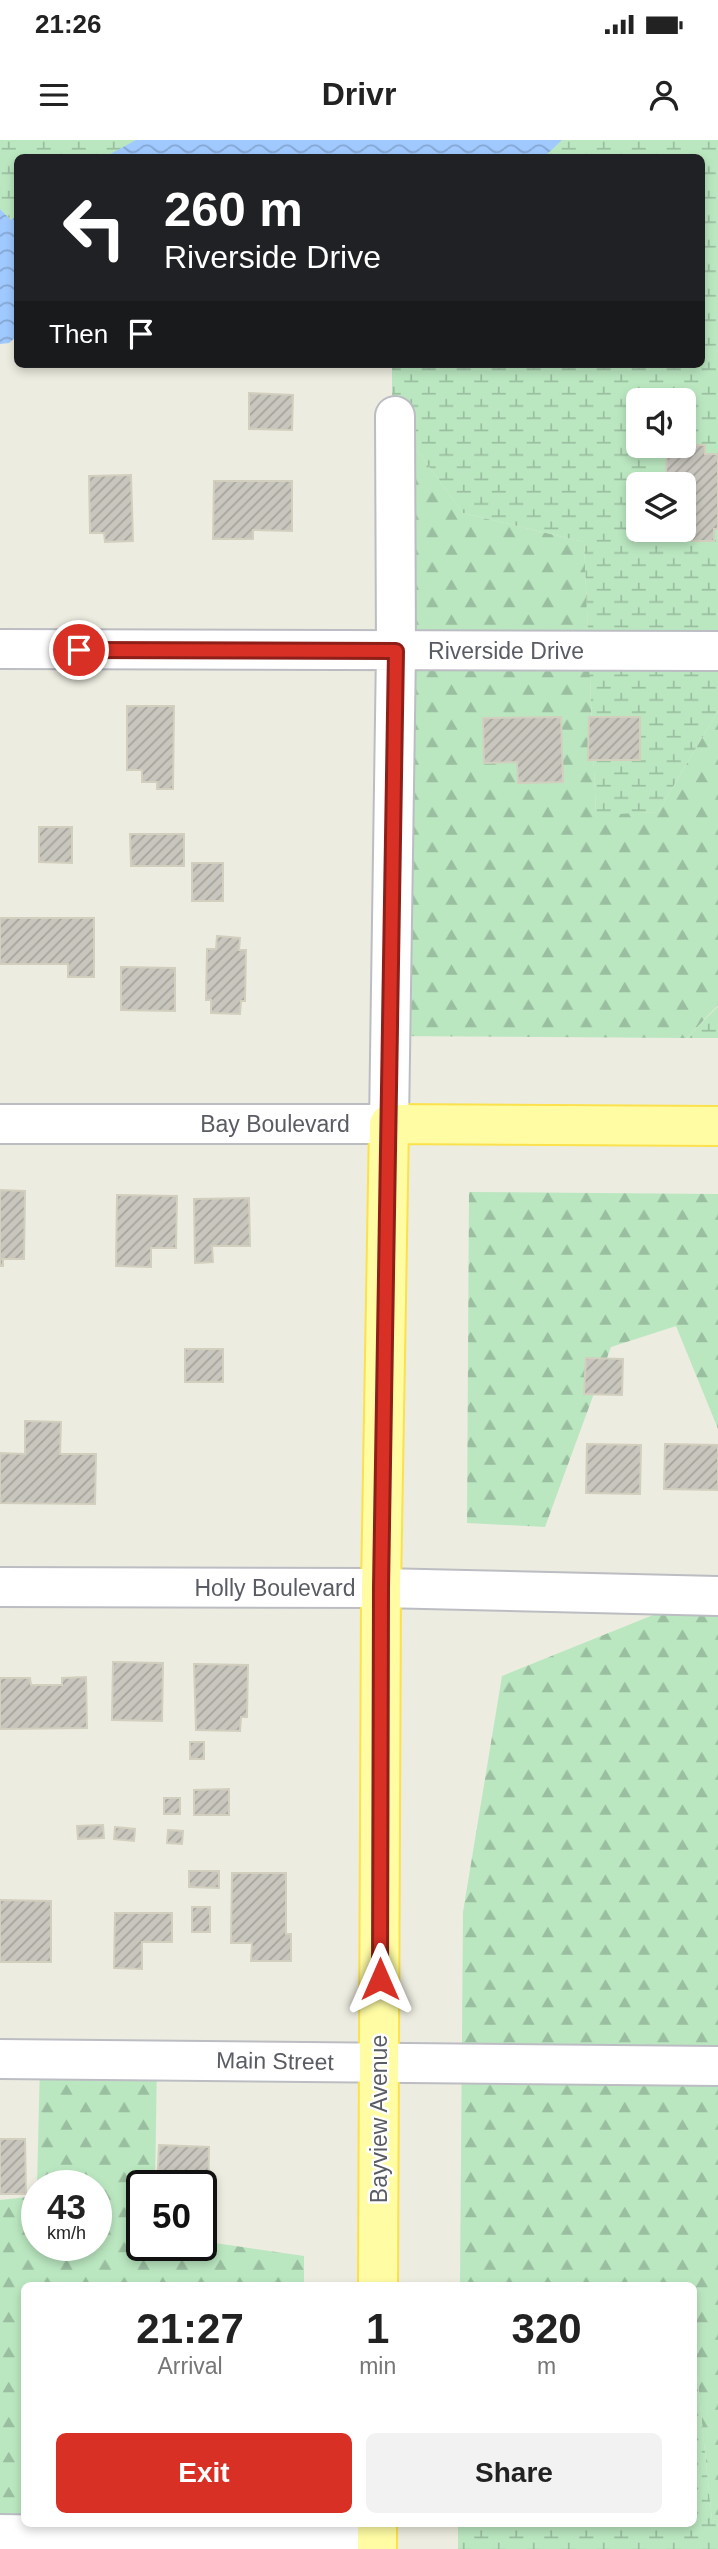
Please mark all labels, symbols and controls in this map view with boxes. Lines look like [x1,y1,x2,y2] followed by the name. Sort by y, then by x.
[35,9,102,39] text: 21:26
[35,76,73,114] icon: menu
[322,76,396,112] text: Drivr
[645,76,683,114] icon: person
[49,182,140,273] icon: left
[164,182,303,236] text: 260 m
[164,239,381,275] text: Riverside Drive
[122,315,160,353] icon: arrive
[49,319,108,349] text: Then
[626,388,696,542] map controls
[626,388,696,458] button: sound
[626,472,696,542] button: layers
[49,620,109,680] pin
[60,631,98,669] icon: arrive
[428,638,584,664] street label: Riverside Drive
[200,1111,350,1137] street label: Bay Boulevard
[194,1575,356,1601] street label: Holly Boulevard
[343,1942,417,2016] position arrow
[366,2035,392,2203] street label: Bayview Avenue
[216,2047,335,2075] street label: Main Street
[126,2170,217,2261] speed limit sign: 50
[47,2187,86,2226] text: 43
[47,2223,86,2243] text: km/h
[136,2305,244,2352] text: 21:27
[366,2305,389,2352] text: 1
[512,2305,582,2352] text: 320
[157,2353,223,2379] text: Arrival
[359,2353,396,2379] text: min
[537,2353,556,2379] text: m
[56,2433,352,2513] button: Exit
[366,2433,662,2513] button: Share

